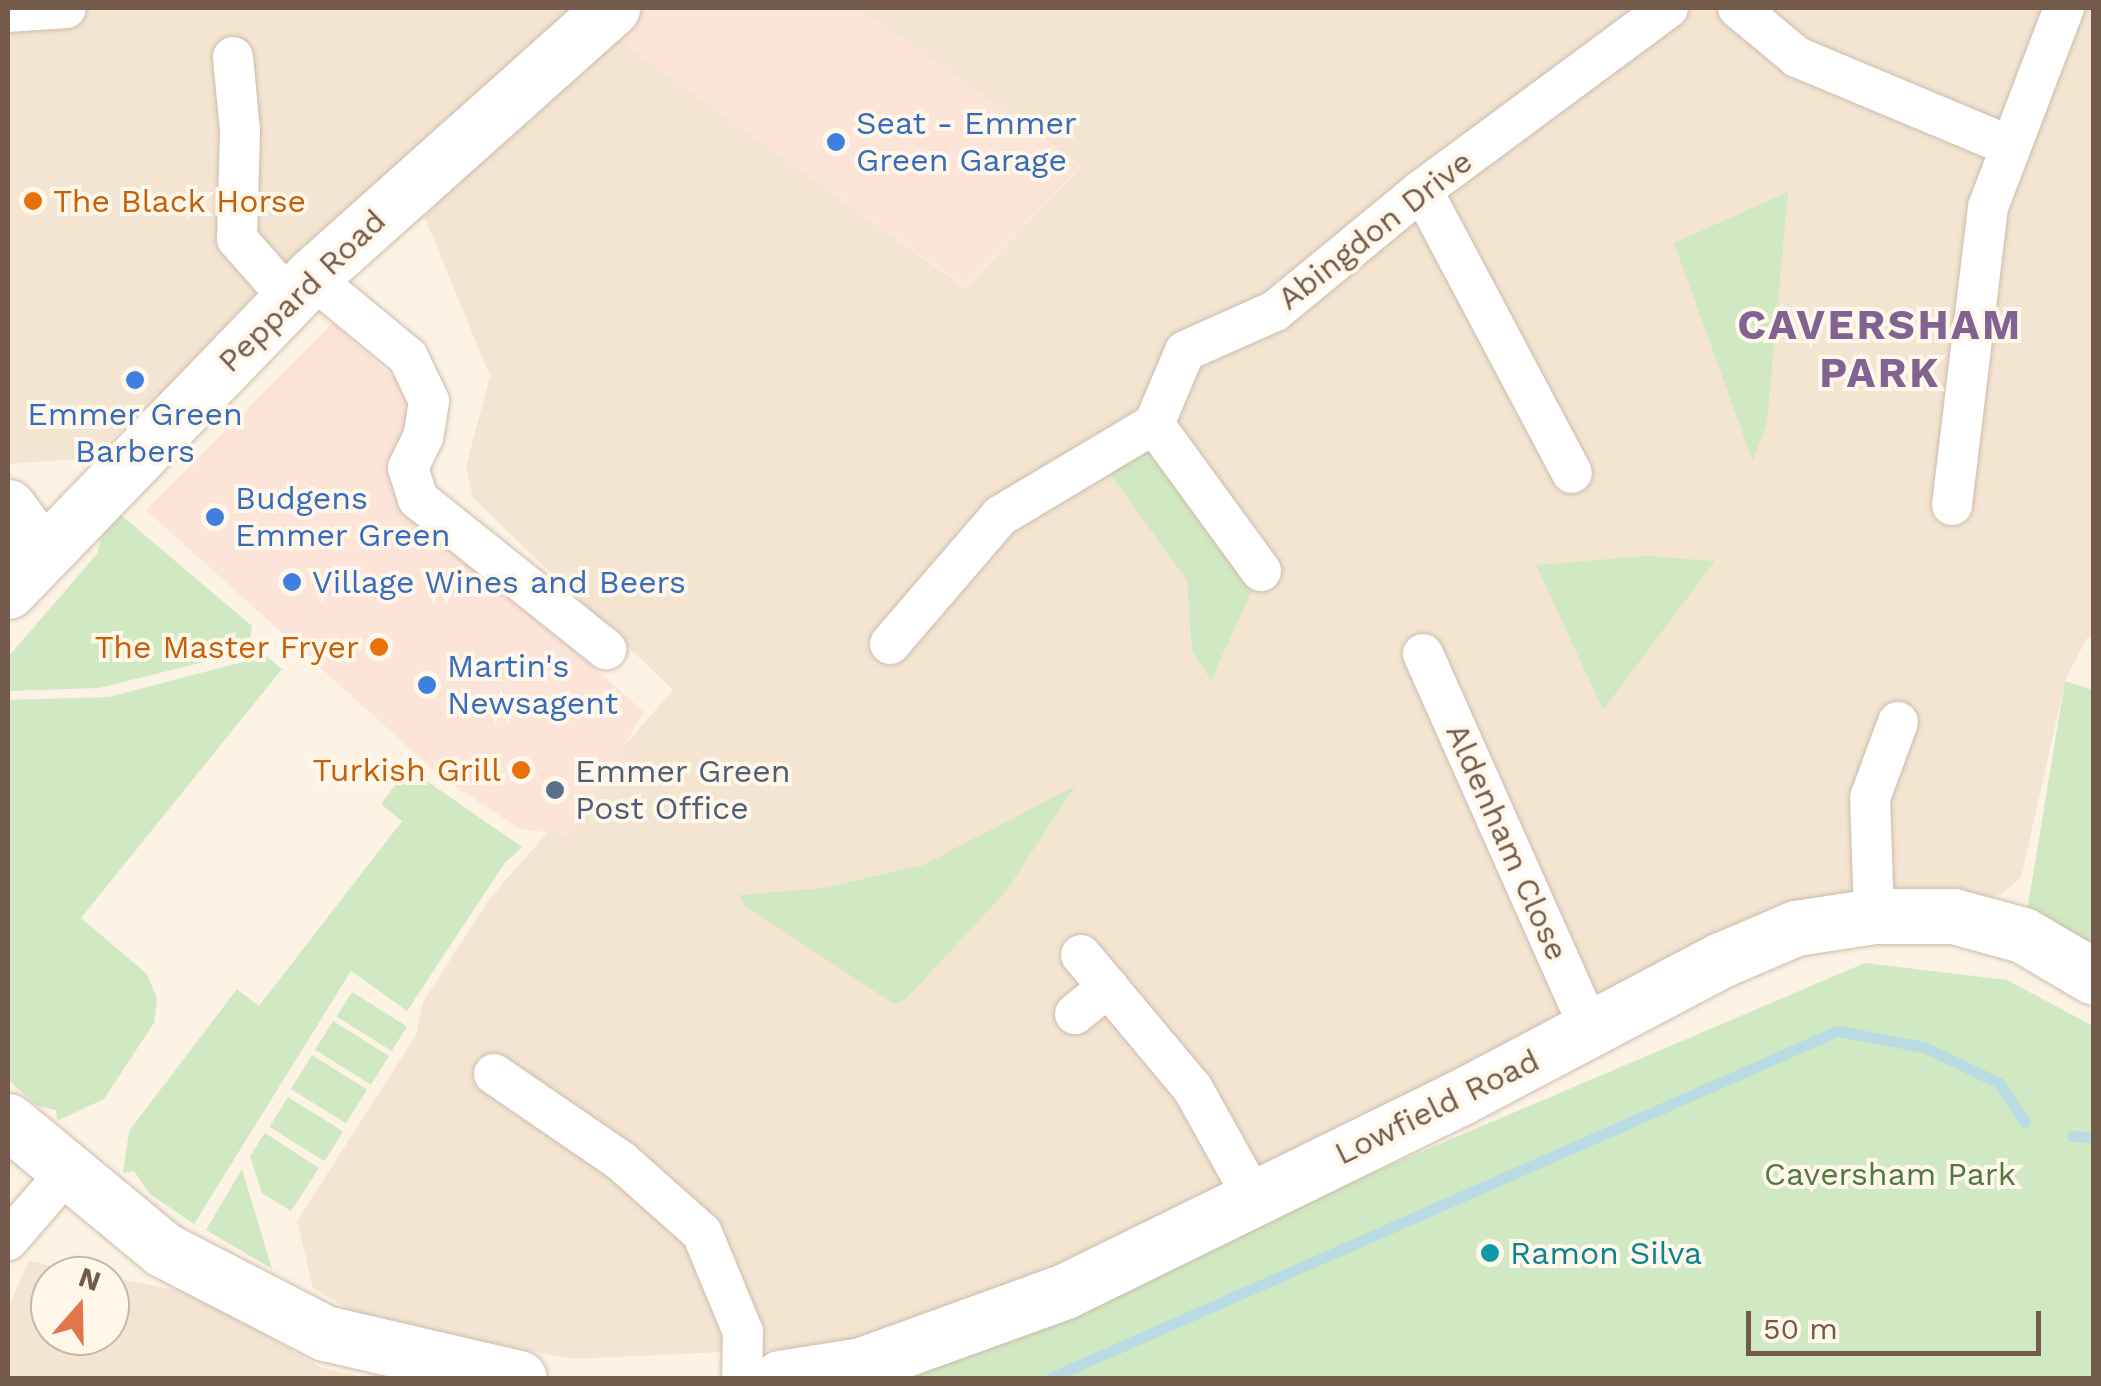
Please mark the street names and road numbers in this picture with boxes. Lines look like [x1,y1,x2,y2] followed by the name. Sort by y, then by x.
[1270,142,1480,318] street label: Abingdon Drive
[210,202,394,380] street label: Peppard Road
[1438,718,1576,966] street label: Aldenham Close
[1329,1041,1545,1173] street label: Lowfield Road

